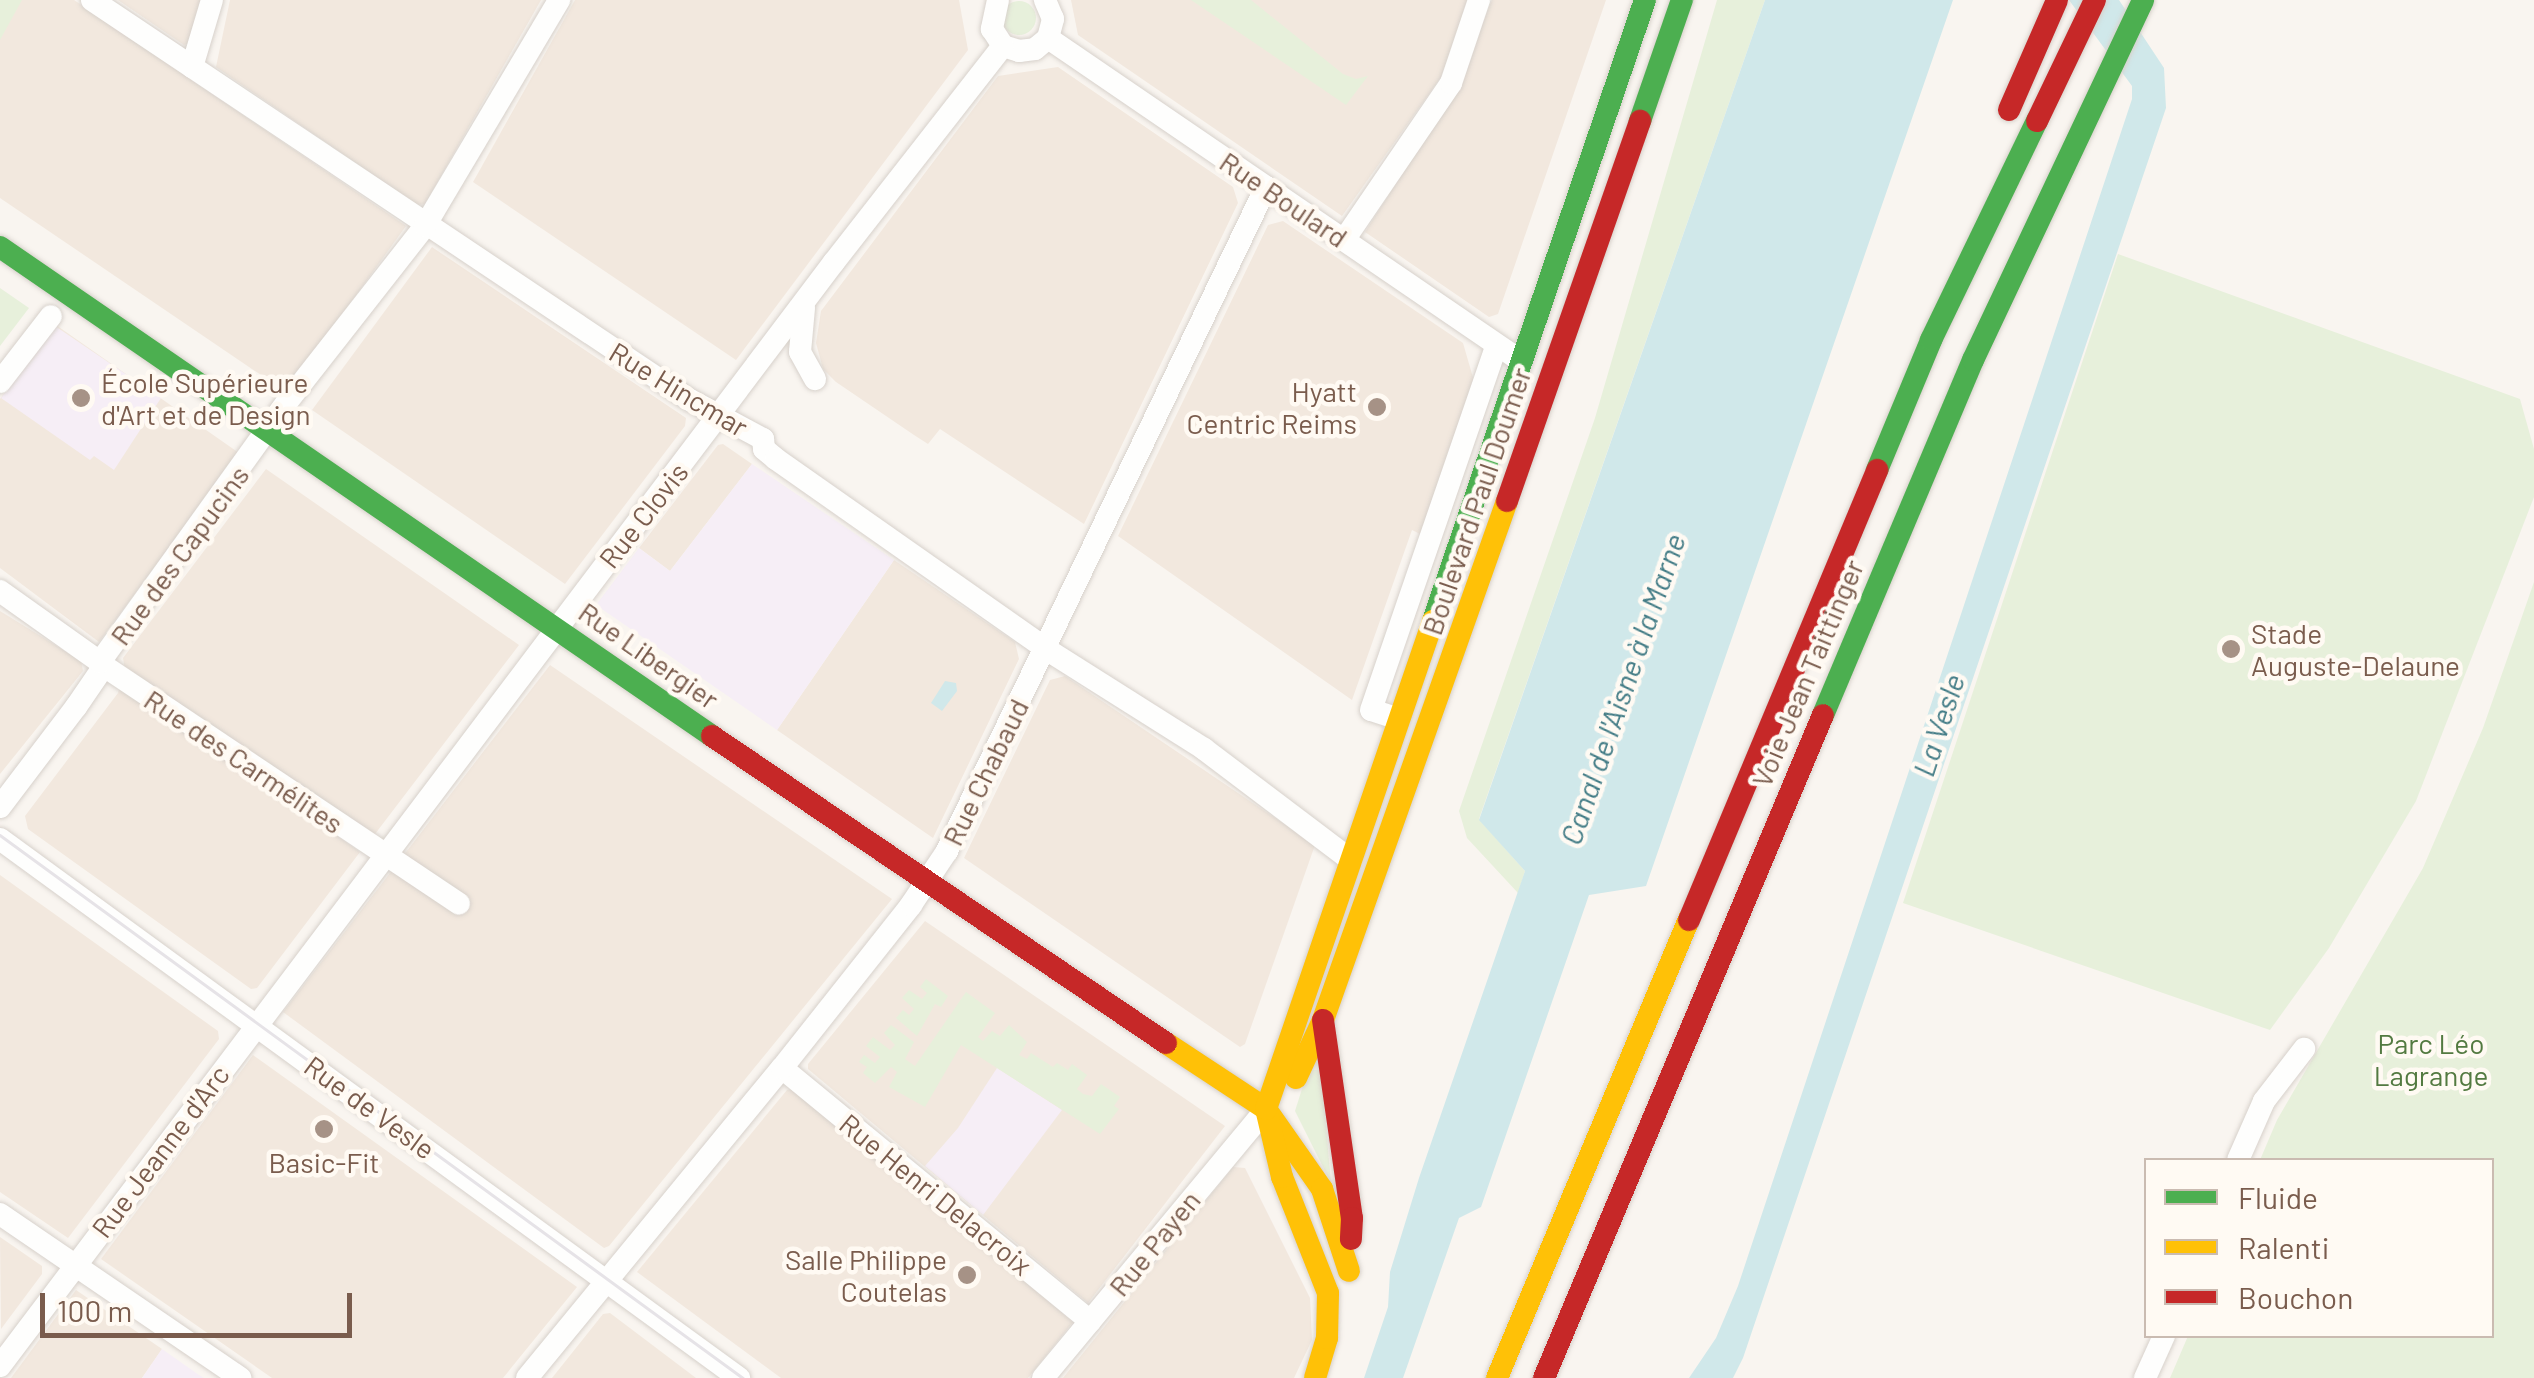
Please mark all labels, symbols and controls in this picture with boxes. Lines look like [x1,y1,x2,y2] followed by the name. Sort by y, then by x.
[1214,144,1354,254] street label: Rue Boulard
[604,335,754,443] street label: Rue Hincmar
[1414,363,1538,639] street label: Boulevard Paul Doumer
[101,365,311,431] place label: École Supérieure d'Art et de Design
[1187,374,1357,440] place label: Hyatt Centric Reims
[70,387,92,409] marker: École Supérieure d'Art et de Design
[1366,396,1388,418] marker: Hyatt Centric Reims
[591,456,695,574] street label: Rue Clovis
[103,459,255,651] street label: Rue des Capucins
[1552,529,1692,849] water label: Canal de l'Aisne à la Marne
[1744,554,1870,792] street label: Voie Jean Taittinger
[573,595,725,715] street label: Rue Libergier
[2251,616,2460,682] place label: Stade Auguste-Delaune
[2220,638,2242,660] marker: Stade Auguste-Delaune
[1905,669,1971,781] water label: La Vesle
[138,682,350,840] street label: Rue des Carmélites
[935,693,1035,851] street label: Rue Chabaud
[2374,1026,2488,1092] park label: Parc Léo Lagrange
[298,1048,442,1166] street label: Rue de Vesle
[84,1058,236,1244] street label: Rue Jeanne d'Arc
[833,1106,1039,1282] street label: Rue Henri Delacroix
[313,1118,335,1140] marker: Basic-Fit
[268,1145,380,1179] place label: Basic-Fit
[2144,1158,2494,1338] legend
[2238,1179,2318,1215] text: Fluide
[1101,1184,1207,1302] street label: Rue Payen
[2238,1229,2329,1265] text: Ralenti
[785,1242,947,1308] place label: Salle Philippe Coutelas
[956,1264,978,1286] marker: Salle Philippe Coutelas
[45,1273,358,1335] scale bar
[2238,1279,2353,1315] text: Bouchon
[57,1292,132,1328] text: 100 m

